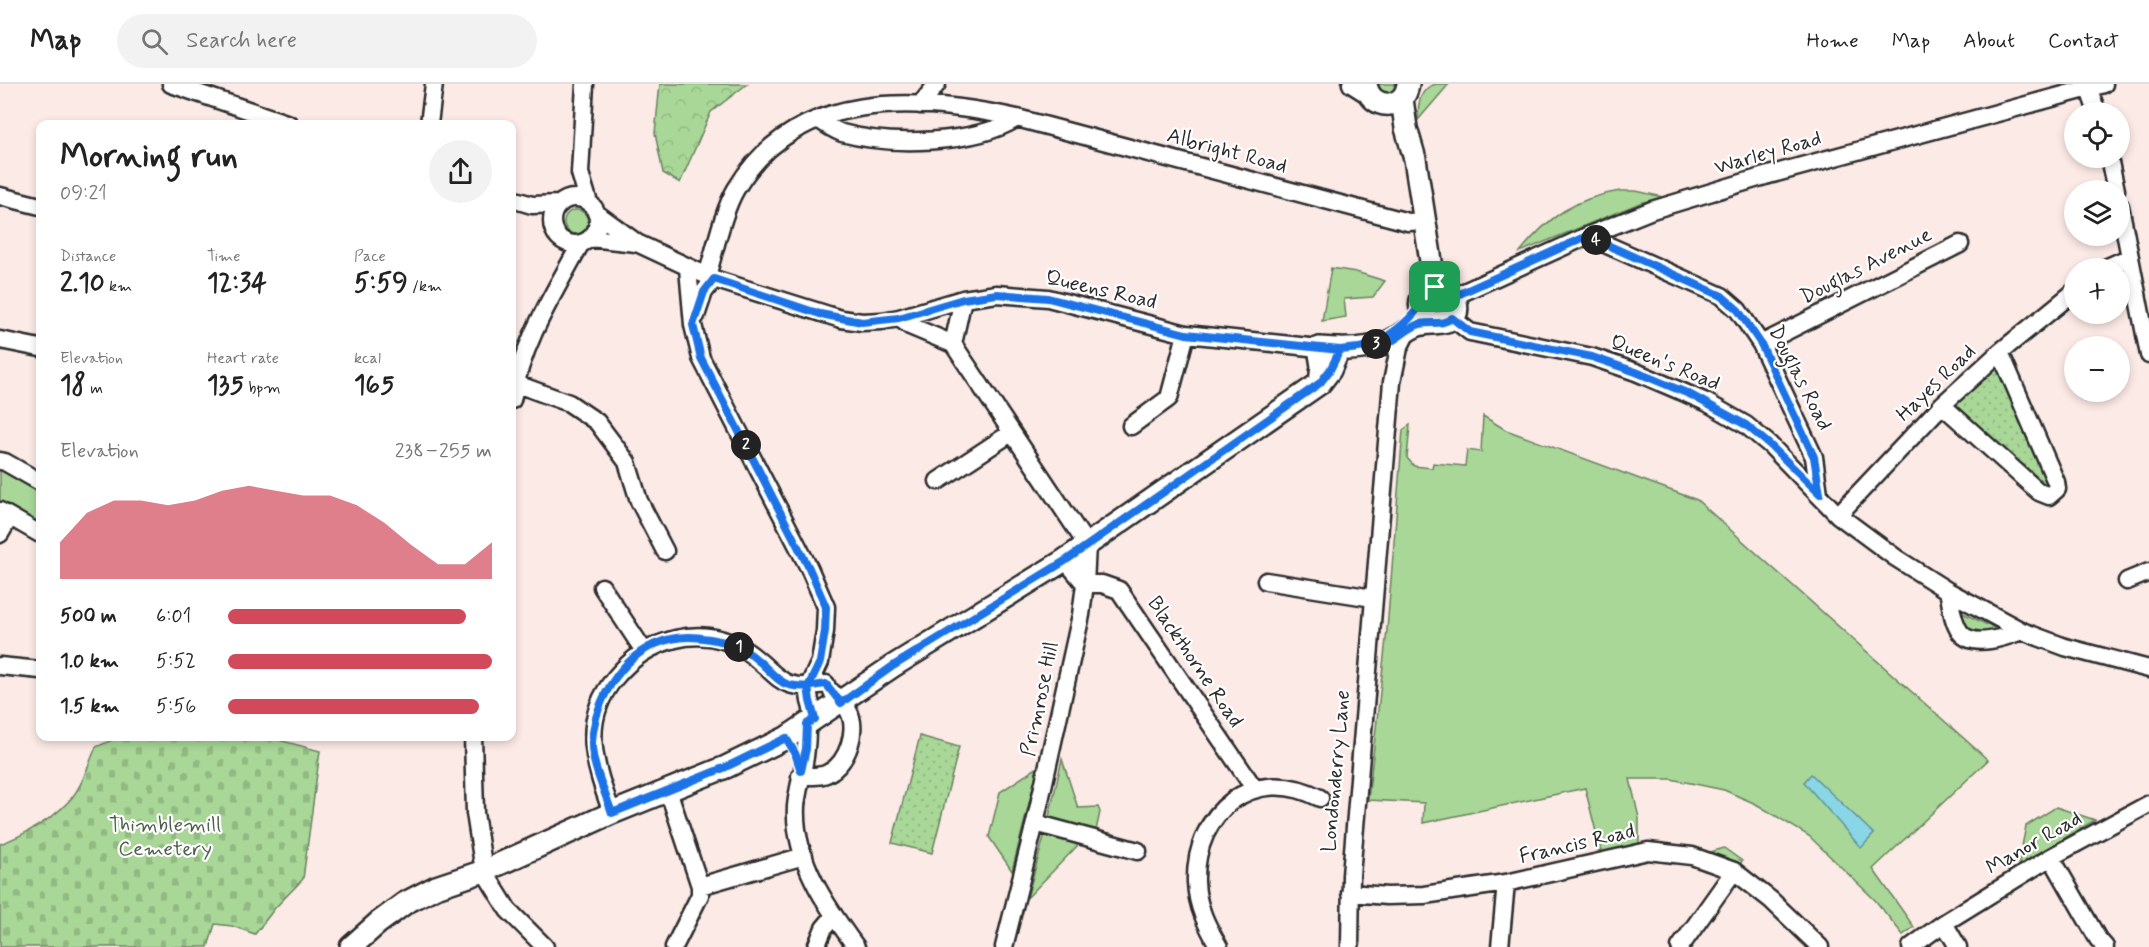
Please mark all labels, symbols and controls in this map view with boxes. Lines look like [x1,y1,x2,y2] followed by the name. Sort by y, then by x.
[117,14,537,68] search box
[30,23,81,60] text: Map
[138,25,171,58] icon: search
[186,27,297,55] text: Search here
[1807,27,1859,55] text: Home
[1892,27,1930,55] text: Map
[1963,27,2015,55] text: About
[2048,27,2119,55] text: Contact
[2064,102,2130,402] map controls
[2064,102,2130,168] button: locate
[1164,122,1290,180] street label: Albright Road
[1711,124,1825,182] street label: Warley Road
[60,135,238,179] text: Morning run
[429,140,492,203] button: share
[60,180,107,207] text: 09:21
[2064,180,2130,246] button: layers
[1795,221,1937,313] street label: Douglas Avenue
[1581,225,1611,255] pin: 4
[1591,229,1601,250] text: 4
[60,246,116,267] text: Distance
[207,246,241,267] text: Time
[354,246,386,267] text: Pace
[2064,258,2130,324] button: +
[1409,261,1460,312] pin
[1043,264,1159,316] street label: Queens Road
[60,267,105,301] text: 2.10
[207,267,267,301] text: 12:34
[354,267,408,301] text: 5:59
[1418,270,1451,303] icon: arrive
[105,276,132,297] text: km
[408,276,442,297] text: /km
[1760,321,1838,436] street label: Douglas Road
[1606,328,1724,398] street label: Queen's Road
[1361,329,1391,359] pin: 3
[1372,333,1380,354] text: 3
[2064,336,2130,402] button: −
[1890,338,1982,428] street label: Hayes Road
[60,348,123,369] text: Elevation
[207,348,279,369] text: Heart rate
[354,348,381,369] text: kcal
[60,369,86,403] text: 18
[207,369,244,403] text: 135
[354,369,394,403] text: 165
[86,378,103,399] text: m
[244,378,281,399] text: bpm
[731,430,761,460] pin: 2
[742,434,750,455] text: 2
[60,438,139,465] text: Elevation
[395,438,492,465] text: 238–255 m
[1141,591,1249,733] street label: Blackthorne Road
[60,603,117,630] text: 500 m
[156,603,191,630] text: 6:01
[724,632,754,662] pin: 1
[735,636,743,657] text: 1
[1014,639,1066,759] street label: Primrose Hill
[60,648,119,675] text: 1.0 km
[156,648,196,675] text: 5:52
[1315,689,1357,853] street label: Londonderry Lane
[60,693,120,720] text: 1.5 km
[156,693,196,720] text: 5:56
[1981,804,2087,882] street label: Manor Road
[109,811,221,863] park label: Thimblemill Cemetery
[1516,817,1638,871] street label: Francis Road

